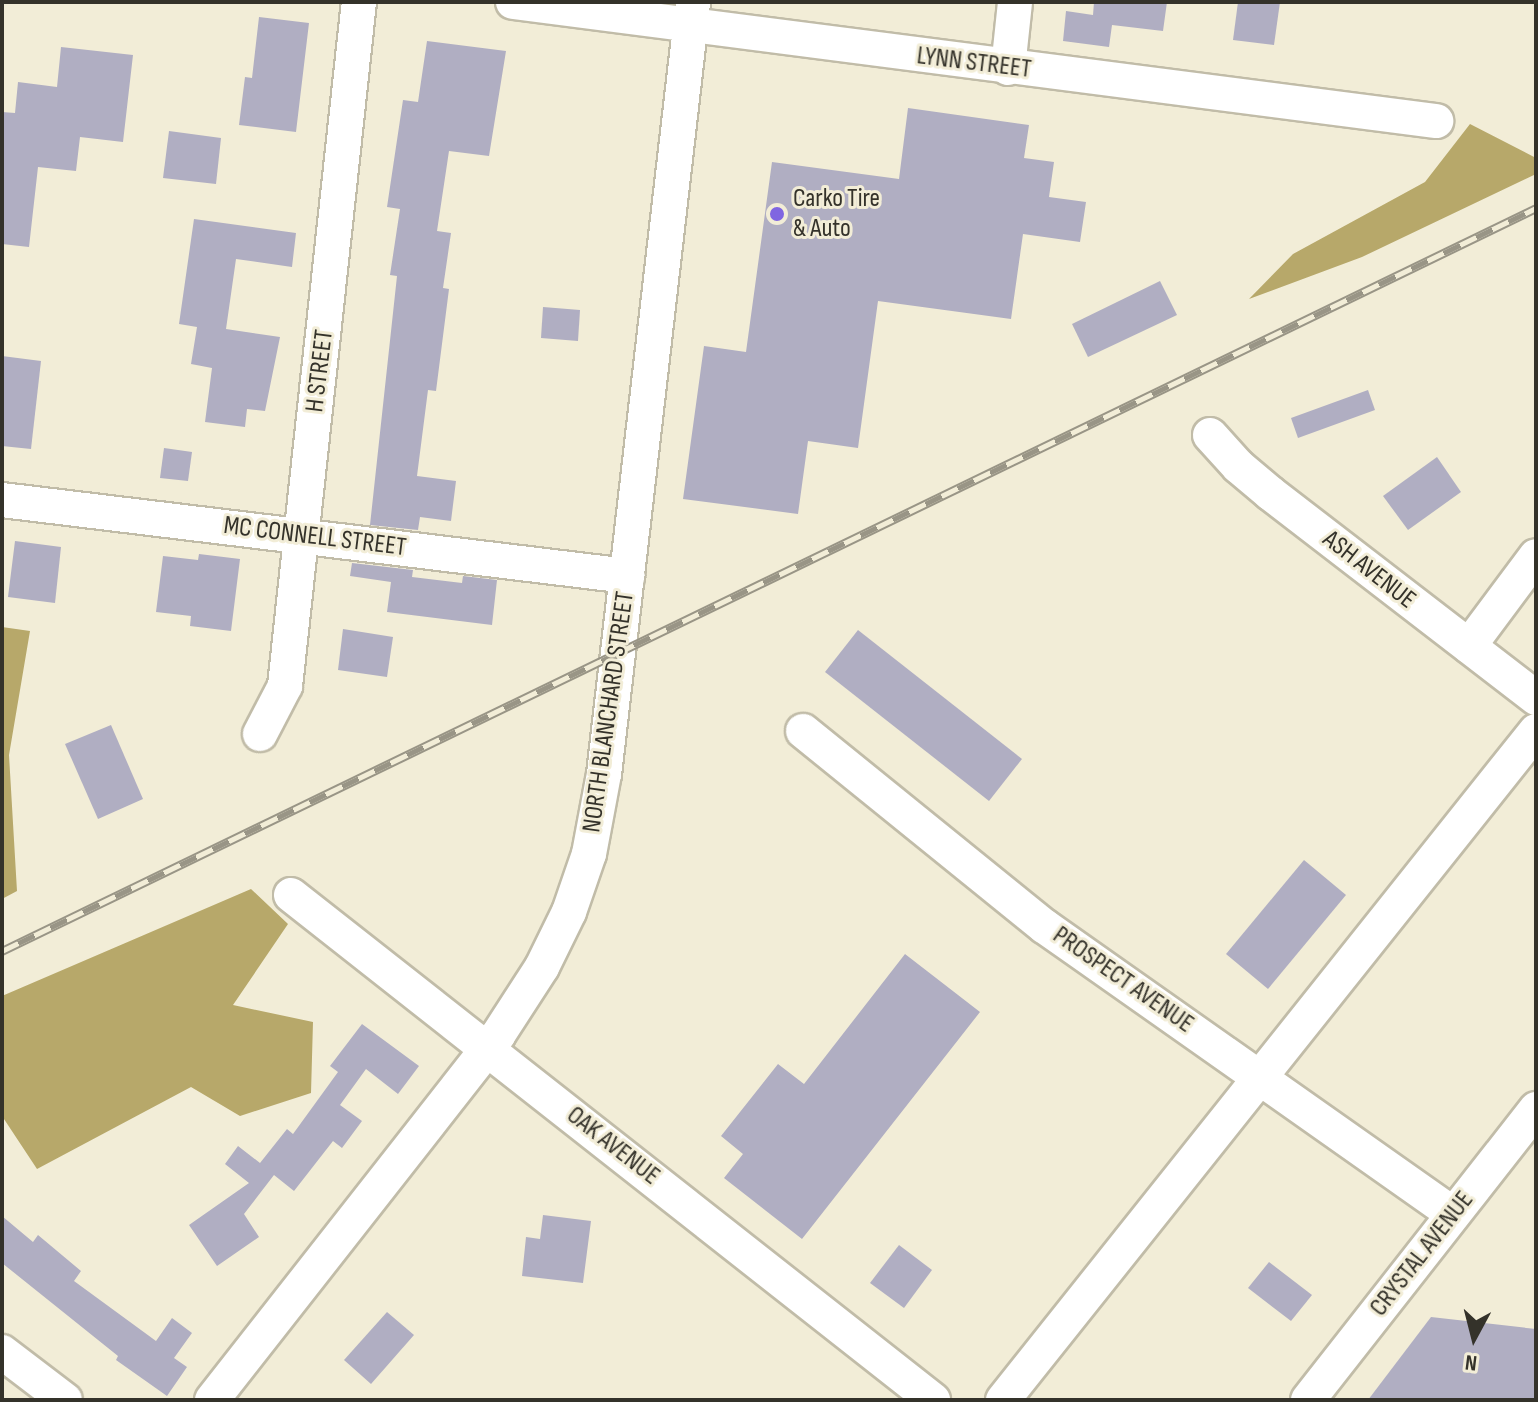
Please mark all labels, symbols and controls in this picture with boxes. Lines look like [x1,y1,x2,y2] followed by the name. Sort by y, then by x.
[915,41,1033,85] street label: LYNN STREET
[793,183,880,244] place label: Carko Tire & Auto
[768,205,786,223] marker: Carko Tire & Auto
[299,328,341,414] street label: H STREET
[222,510,408,564] street label: MC CONNELL STREET
[1316,524,1422,616] street label: ASH AVENUE
[577,590,641,834] street label: NORTH BLANCHARD STREET
[1047,920,1199,1040] street label: PROSPECT AVENUE
[560,1100,666,1192] street label: OAK AVENUE
[1364,1185,1480,1323] street label: CRYSTAL AVENUE
[1434,1298,1514,1378] north arrow
[1464,1348,1478,1376] text: N

